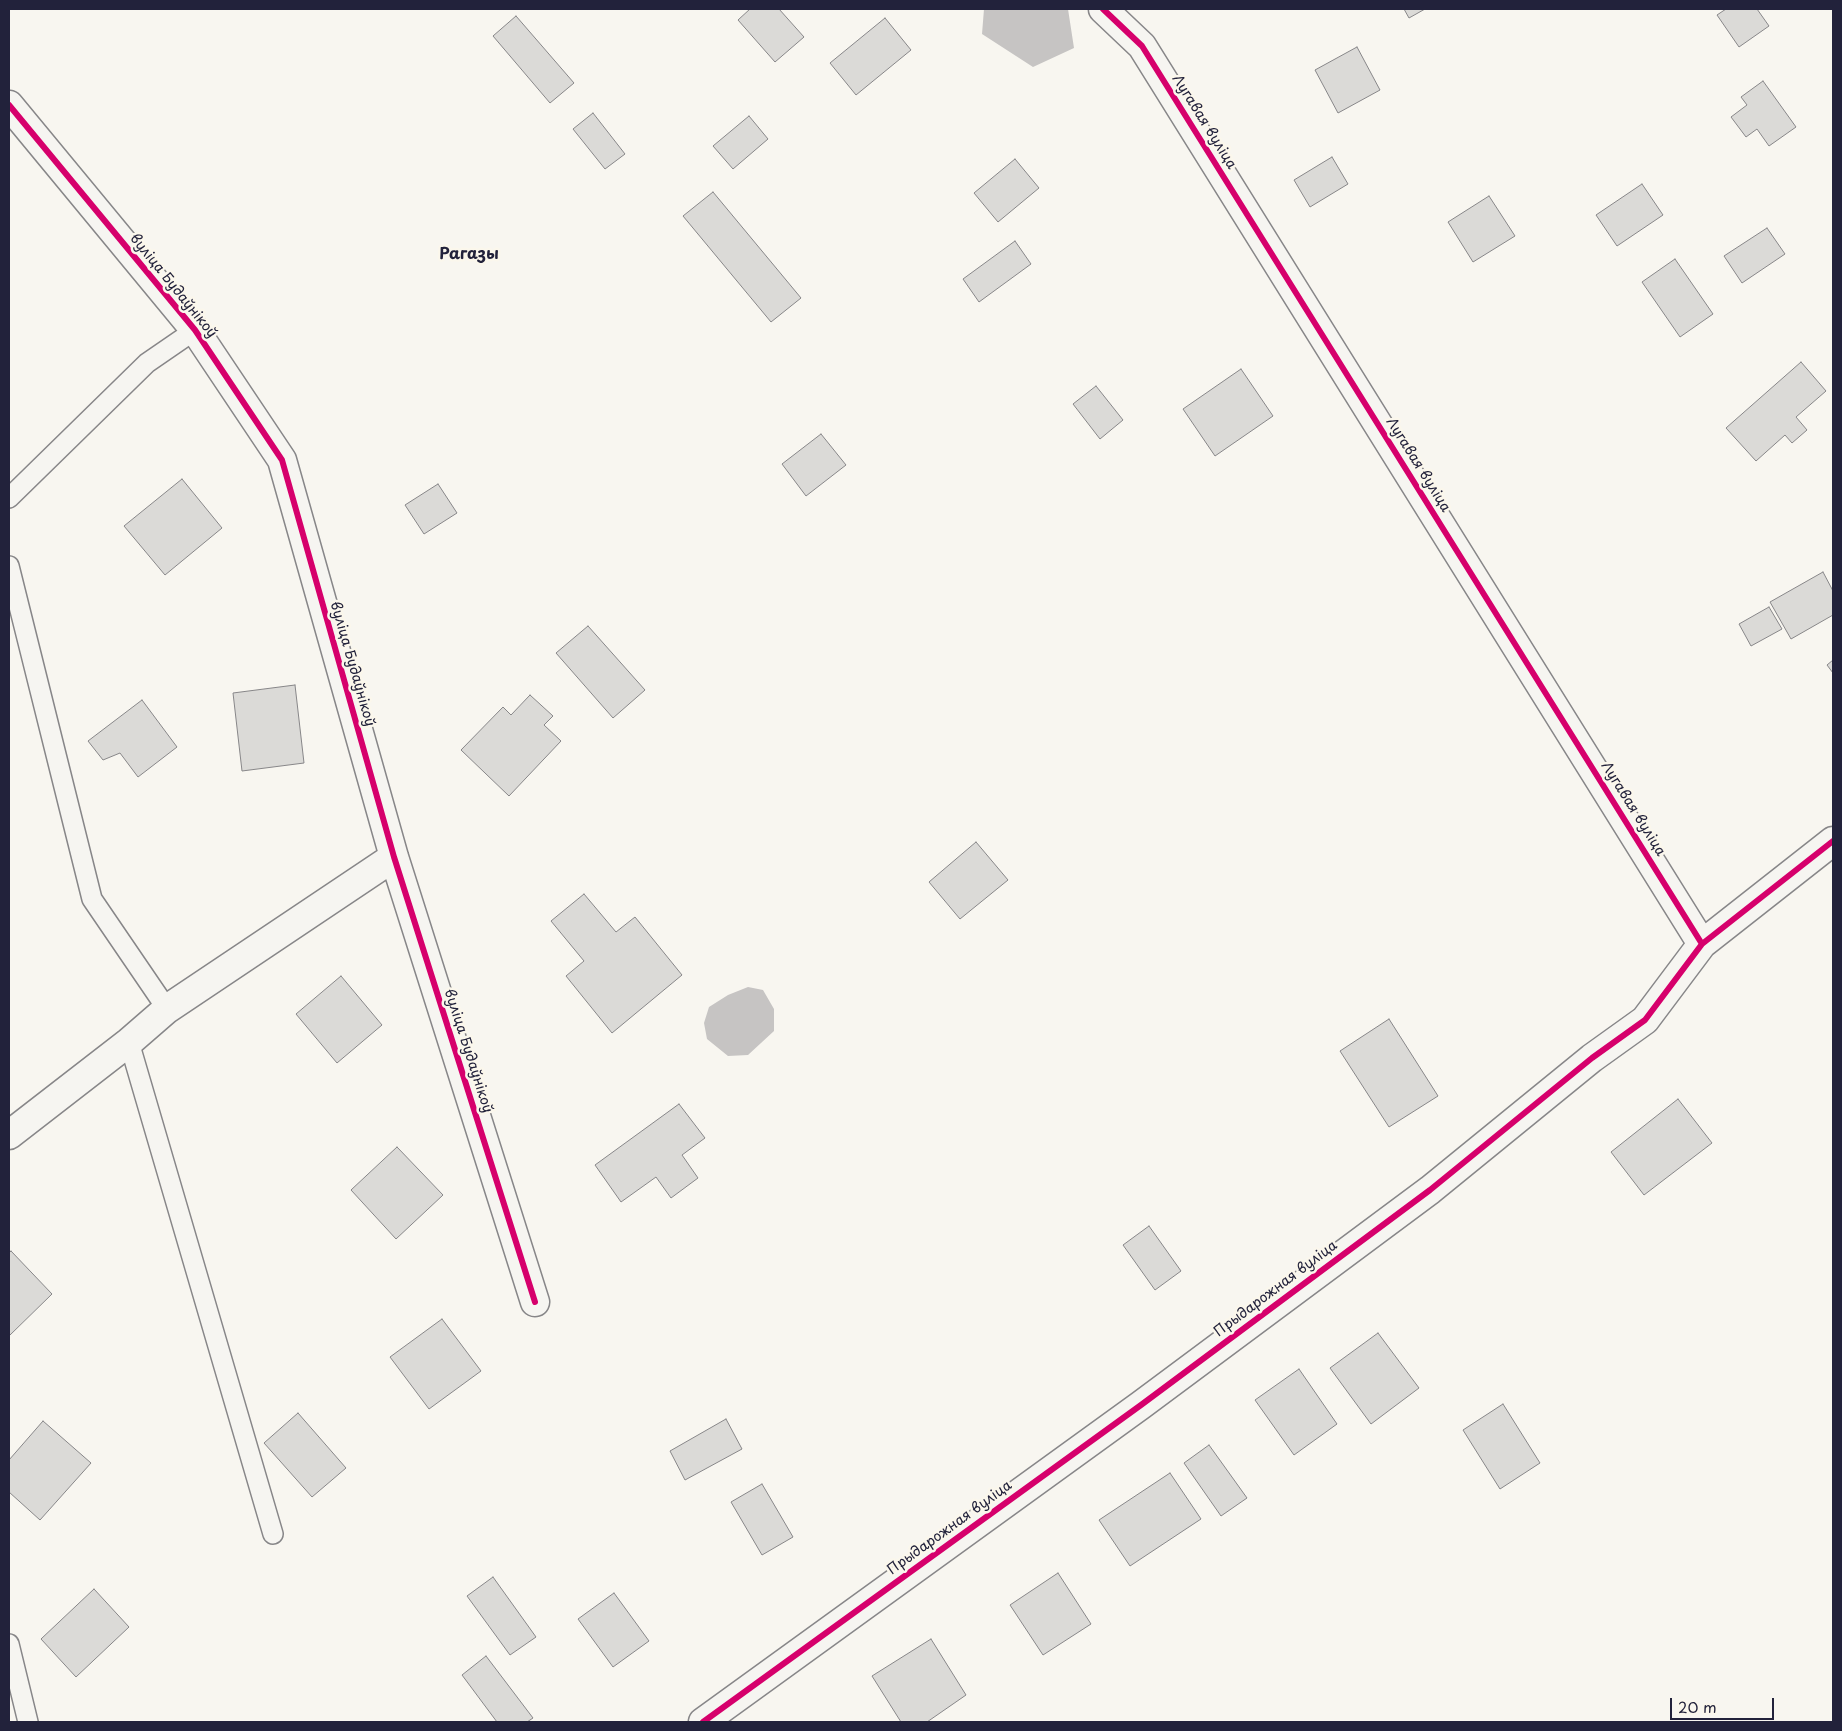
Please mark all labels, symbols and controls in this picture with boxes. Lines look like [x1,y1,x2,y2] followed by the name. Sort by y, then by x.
[1168,72,1240,172] street label: Лугавая вуліца
[126,231,220,341] street label: вуліца Будаўнікоў
[439,245,499,265] district label: Рагазы
[1382,415,1454,515] street label: Лугавая вуліца
[326,600,378,728] street label: вуліца Будаўнікоў
[1597,759,1669,859] street label: Лугавая вуліца
[440,987,496,1115] street label: вуліца Будаўнікоў
[1211,1237,1341,1341] street label: Прыдарожная вуліца
[885,1477,1015,1579] street label: Прыдарожная вуліца
[1672,1688,1776,1720] scale bar
[1678,1695,1717,1718] text: 20 m

